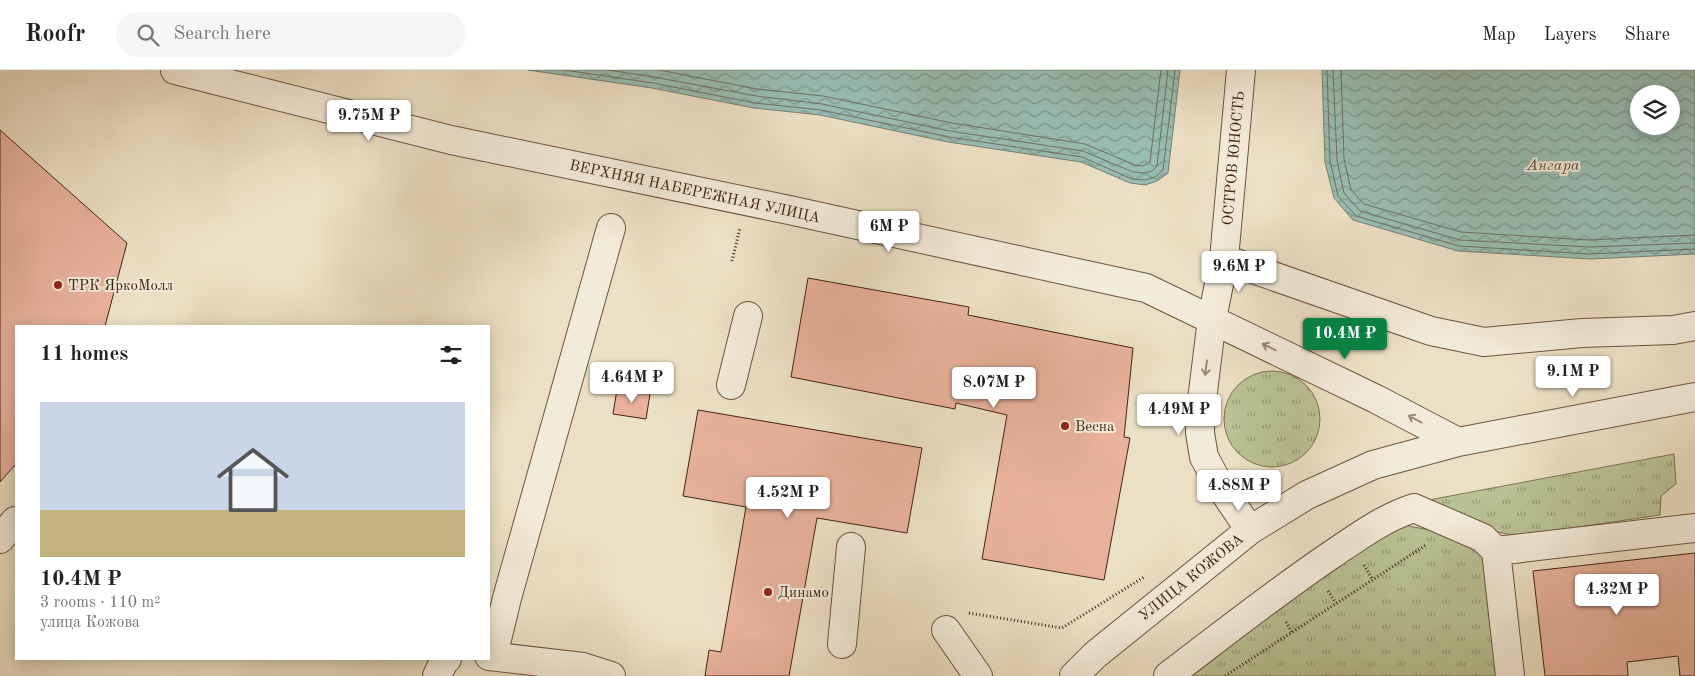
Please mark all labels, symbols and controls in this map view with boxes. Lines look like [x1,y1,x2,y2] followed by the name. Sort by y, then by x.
[116,12,466,57] search box
[134,21,162,49] icon: search
[25,23,86,47] text: Roofr
[174,25,271,44] text: Search here
[1482,26,1516,44] text: Map
[1544,26,1596,44] text: Layers
[1624,26,1670,44] text: Share
[1630,85,1680,135] map controls
[1630,85,1680,135] button: layers
[1221,90,1248,226] street label: ОСТРОВ ЮНОСТЬ
[323,100,415,142] pin: 9.75M ₽
[338,108,400,124] text: 9.75M ₽
[568,158,822,227] street label: ВЕРХНЯЯ НАБЕРЕЖНАЯ УЛИЦА
[1525,158,1580,174] water label: Ангара
[859,210,919,253] pin: 6M ₽
[869,219,909,235] text: 6M ₽
[1198,250,1280,293] pin: 9.6M ₽
[1213,259,1266,275] text: 9.6M ₽
[52,279,64,291] marker: ТРК ЯркоМолл
[68,279,173,294] place label: ТРК ЯркоМолл
[1299,318,1391,360] pin: 10.4M ₽
[1314,326,1376,342] text: 10.4M ₽
[437,341,465,369] icon: filters
[1262,342,1277,352] one-way arrow
[40,344,128,365] text: 11 homes
[1532,356,1614,398] pin: 9.1M ₽
[1201,359,1211,375] one-way arrow
[586,362,678,404] pin: 4.64M ₽
[1547,364,1600,380] text: 9.1M ₽
[948,366,1040,409] pin: 8.07M ₽
[601,370,663,386] text: 4.64M ₽
[963,375,1025,391] text: 8.07M ₽
[1133,394,1225,436] pin: 4.49M ₽
[1148,402,1210,418] text: 4.49M ₽
[1408,414,1423,423] one-way arrow
[1059,420,1071,432] marker: Весна
[1075,420,1115,435] place label: Весна
[208,435,298,525] icon: home
[1193,470,1285,512] pin: 4.88M ₽
[742,476,834,519] pin: 4.52M ₽
[1208,478,1270,494] text: 4.88M ₽
[757,485,819,501] text: 4.52M ₽
[1137,531,1247,625] street label: УЛИЦА КОЖОВА
[40,569,122,590] text: 10.4M ₽
[1571,574,1663,616] pin: 4.32M ₽
[1586,582,1648,598] text: 4.32M ₽
[762,586,774,598] marker: Динамо
[778,586,829,601] place label: Динамо
[40,595,160,611] text: 3 rooms · 110 m²
[40,615,140,631] text: улица Кожова

